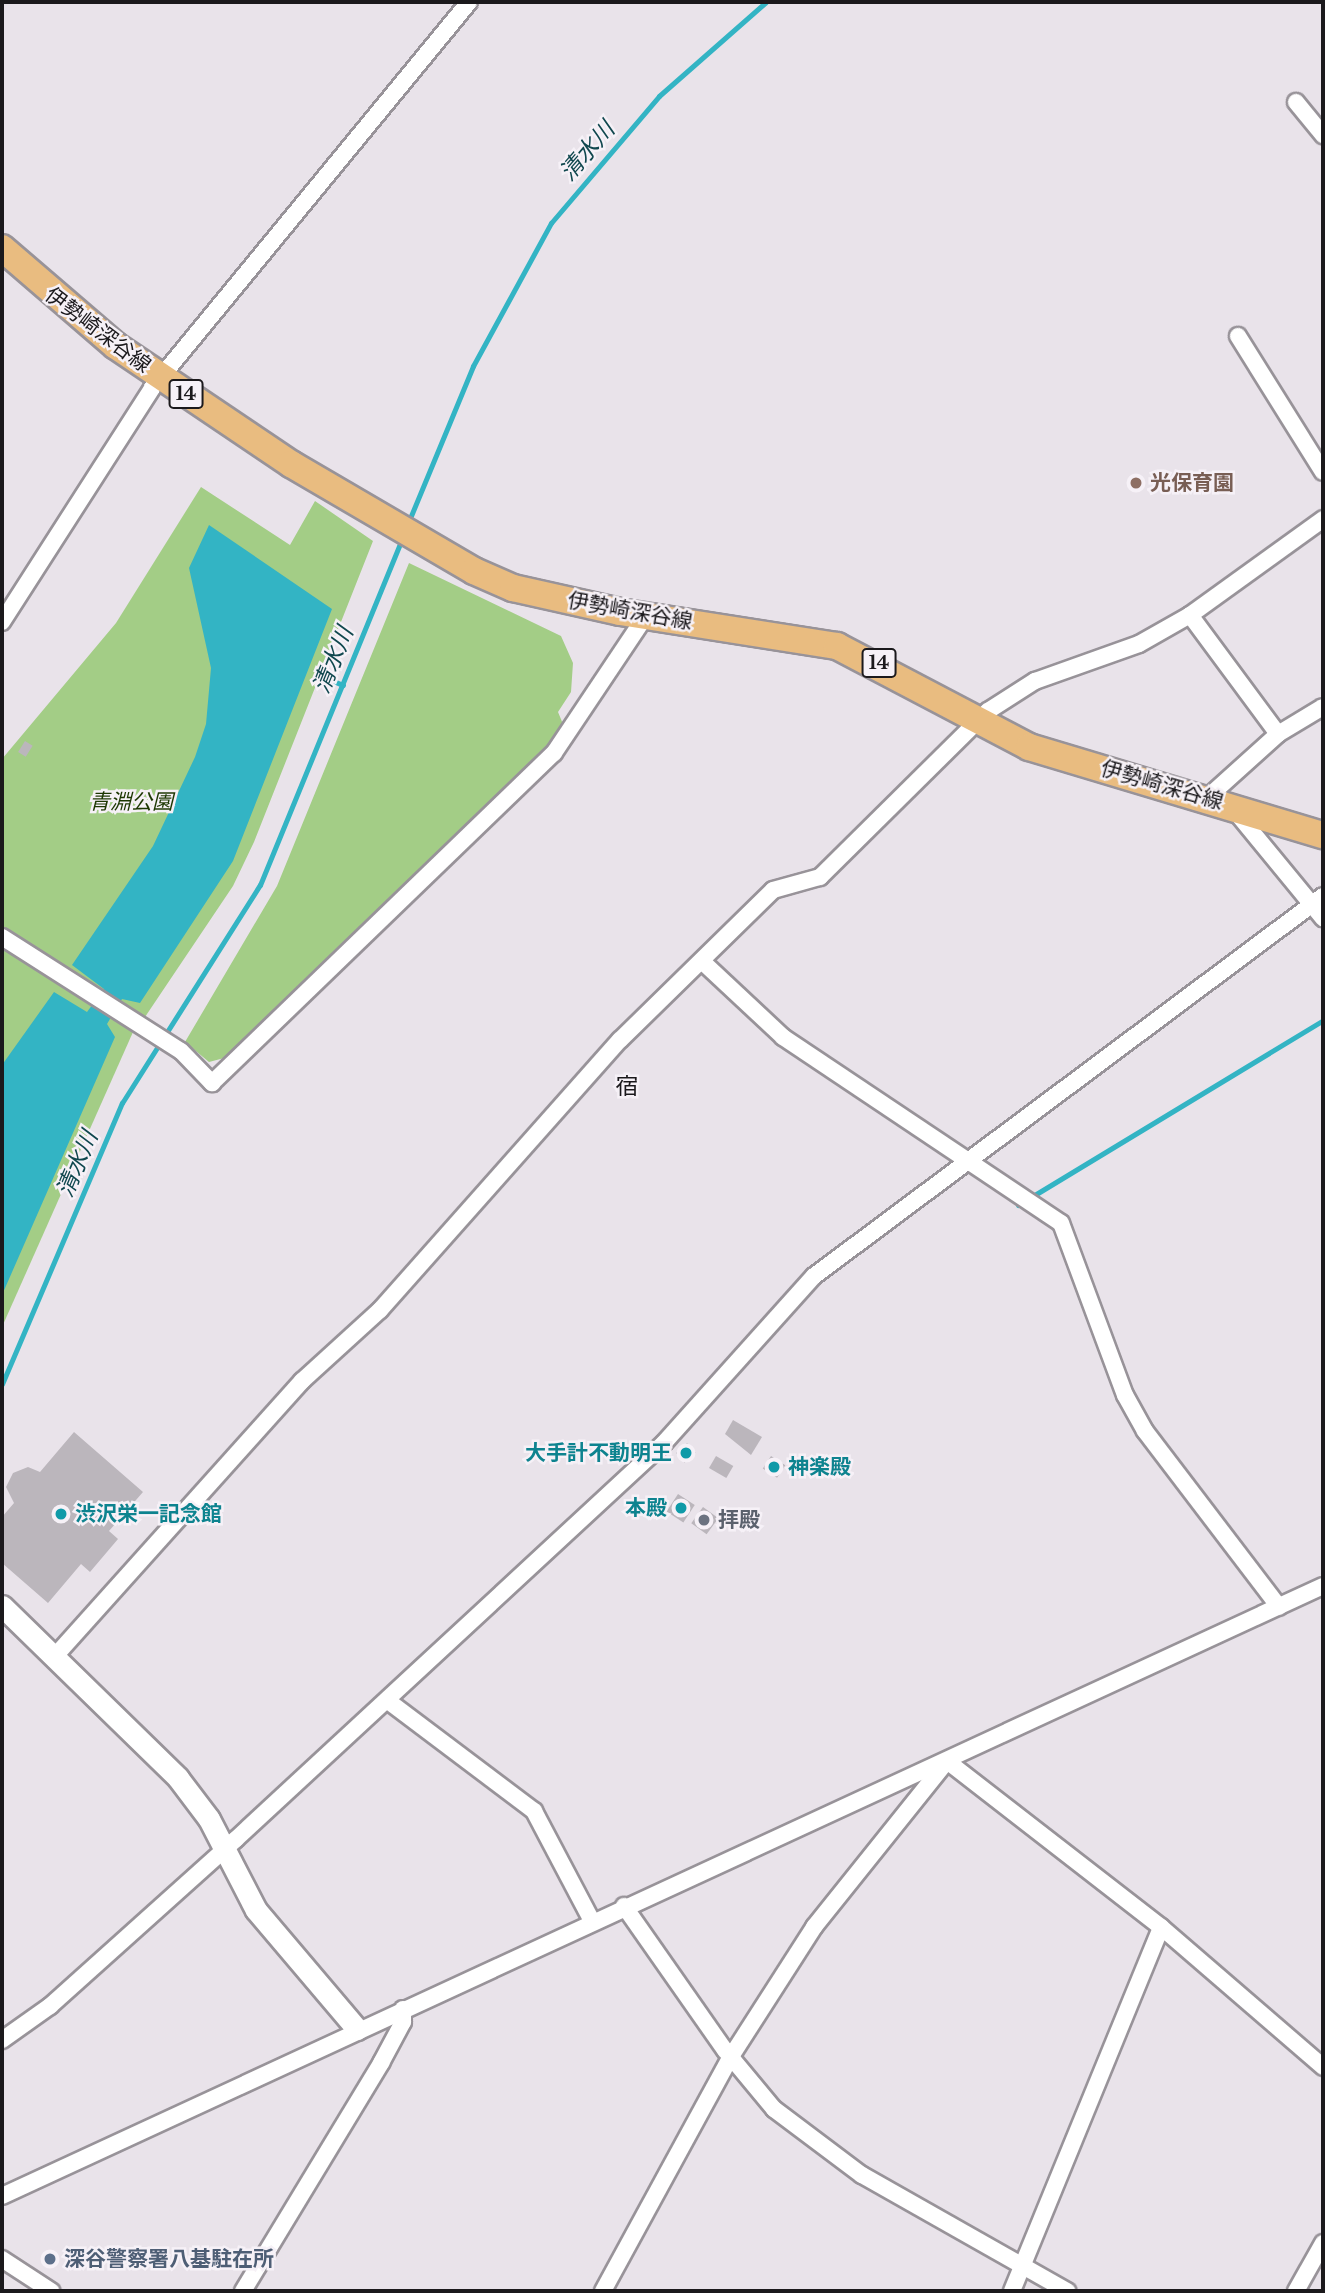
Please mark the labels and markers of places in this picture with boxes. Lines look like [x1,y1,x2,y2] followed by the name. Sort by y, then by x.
[1150,470,1234,496] place label: 光保育園
[1128,475,1144,491] marker: 光保育園
[525,1440,672,1466] place label: 大手計不動明王
[678,1445,694,1461] marker: 大手計不動明王
[788,1454,851,1480] place label: 神楽殿
[766,1459,782,1475] marker: 神楽殿
[625,1495,667,1521] place label: 本殿
[673,1500,689,1516] marker: 本殿
[75,1501,222,1527] place label: 渋沢栄一記念館
[53,1506,69,1522] marker: 渋沢栄一記念館
[718,1507,760,1533] place label: 拝殿
[696,1512,712,1528] marker: 拝殿
[64,2246,274,2272] place label: 深谷警察署八基駐在所
[42,2251,58,2267] marker: 深谷警察署八基駐在所

